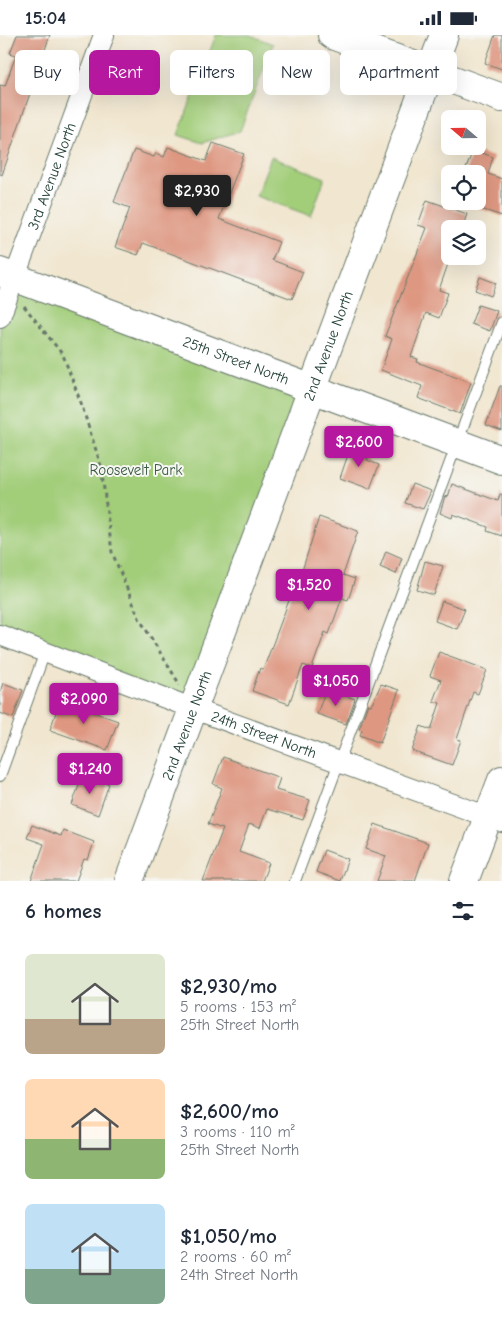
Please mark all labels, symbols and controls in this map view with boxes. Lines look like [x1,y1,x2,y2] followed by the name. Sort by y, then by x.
[25,7,66,29] text: 15:04
[15,50,79,95] chip: Buy
[89,50,160,95] chip: Rent
[170,50,253,95] chip: Filters
[263,50,330,95] chip: New
[340,50,457,95] chip: Apartment
[441,110,486,155] north arrow
[441,110,486,265] map controls
[24,120,80,232] street label: 3rd Avenue North
[441,165,486,210] button: locate
[156,175,238,217] pin: $2,930
[174,182,220,200] text: $2,930
[441,220,486,265] button: layers
[300,288,357,403] street label: 2nd Avenue North
[180,332,292,388] street label: 25th Street North
[318,425,400,468] pin: $2,600
[335,433,383,451] text: $2,600
[89,461,183,479] park label: Roosevelt Park
[268,569,350,611] pin: $1,520
[287,576,331,594] text: $1,520
[295,665,377,707] pin: $1,050
[158,668,216,783] street label: 2nd Avenue North
[313,672,359,690] text: $1,050
[43,683,125,725] pin: $2,090
[60,690,108,708] text: $2,090
[209,707,319,762] street label: 24th Street North
[49,753,131,795] pin: $1,240
[68,760,112,778] text: $1,240
[449,897,477,925] icon: filters
[25,899,101,923] text: 6 homes
[65,974,125,1034] icon: home
[180,974,277,998] text: $2,930/mo
[180,998,296,1016] text: 5 rooms · 153 m²
[180,1016,299,1034] text: 25th Street North
[65,1099,125,1159] icon: home
[180,1099,279,1123] text: $2,600/mo
[180,1123,295,1141] text: 3 rooms · 110 m²
[180,1141,299,1159] text: 25th Street North
[65,1224,125,1284] icon: home
[180,1224,277,1248] text: $1,050/mo
[180,1248,291,1266] text: 2 rooms · 60 m²
[180,1266,298,1284] text: 24th Street North

